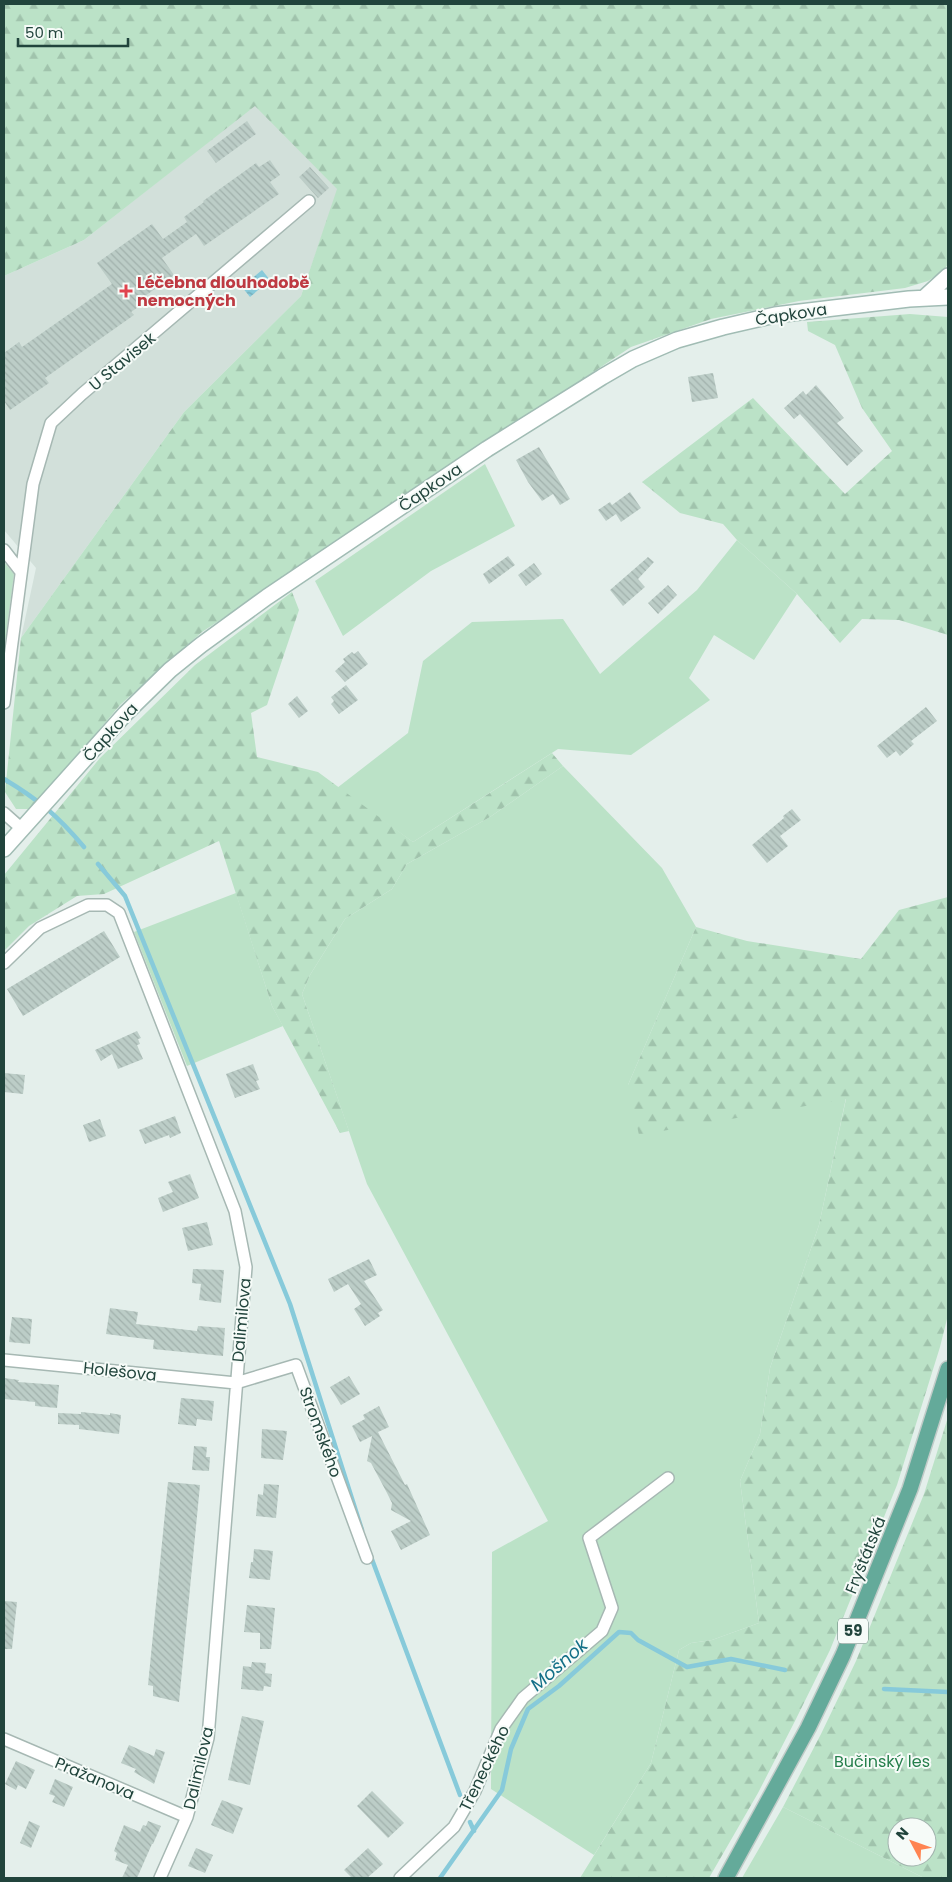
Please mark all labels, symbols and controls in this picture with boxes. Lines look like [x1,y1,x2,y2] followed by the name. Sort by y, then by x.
[18,15,128,47] scale bar
[25,22,63,43] text: 50 m
[137,271,309,312] place label: Léčebna dlouhodobě nemocných
[119,284,133,298] marker: Léčebna dlouhodobě nemocných
[754,297,829,332] street label: Čapkova
[84,326,161,396] street label: U Stavisek
[394,458,467,517] street label: Čapkova
[78,698,143,767] street label: Čapkova
[226,1277,257,1363] street label: Dalimilova
[82,1356,158,1387] street label: Holešova
[293,1384,348,1481] street label: Stromského
[840,1513,891,1597] street label: Fryštátská
[838,1618,868,1644] road number: 59
[525,1632,593,1697] water label: Mošnok
[454,1721,515,1815] street label: Třeneckého
[178,1724,219,1812] street label: Dalimilova
[834,1750,930,1773] park label: Bučinský les
[51,1751,138,1806] street label: Pražanova
[887,1817,937,1867] north arrow
[891,1823,913,1844] text: N

